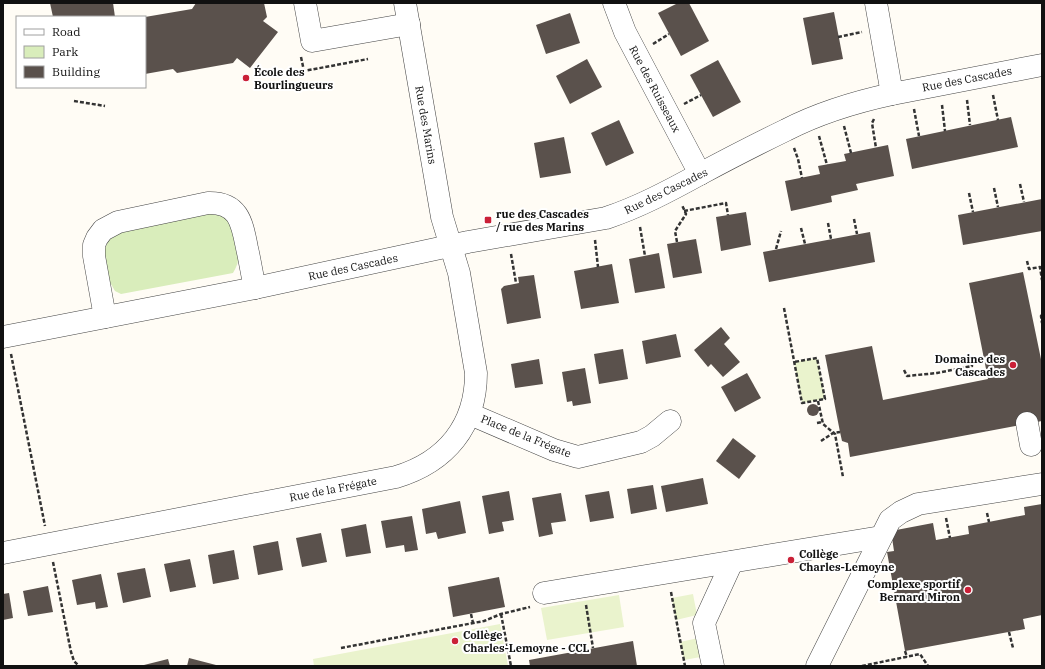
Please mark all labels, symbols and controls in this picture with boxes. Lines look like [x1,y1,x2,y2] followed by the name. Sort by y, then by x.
[16,16,146,88] legend
[52,24,81,39] text: Road
[626,43,684,135] street label: Rue des Ruisseaux
[52,44,78,59] text: Park
[921,63,1013,95] street label: Rue des Cascades
[52,64,100,79] text: Building
[254,64,334,92] place label: École des Bourlingueurs
[241,73,251,83] marker: École des Bourlingueurs
[412,85,440,165] street label: Rue des Marins
[622,165,710,217] street label: Rue des Cascades
[496,207,589,234] place label: rue des Cascades / rue des Marins
[483,215,493,225] marker: rue des Cascades / rue des Marins
[307,251,399,283] street label: Rue des Cascades
[935,352,1005,379] place label: Domaine des Cascades
[1008,360,1018,370] marker: Domaine des Cascades
[479,411,573,461] street label: Place de la Frégate
[288,474,378,504] street label: Rue de la Frégate
[799,547,895,574] place label: Collège Charles-Lemoyne
[786,555,796,565] marker: Collège Charles-Lemoyne
[867,577,961,604] place label: Complexe sportif Bernard Miron
[963,585,973,595] marker: Complexe sportif Bernard Miron
[463,628,590,655] place label: Collège Charles-Lemoyne - CCL
[450,636,460,646] marker: Collège Charles-Lemoyne - CCL

